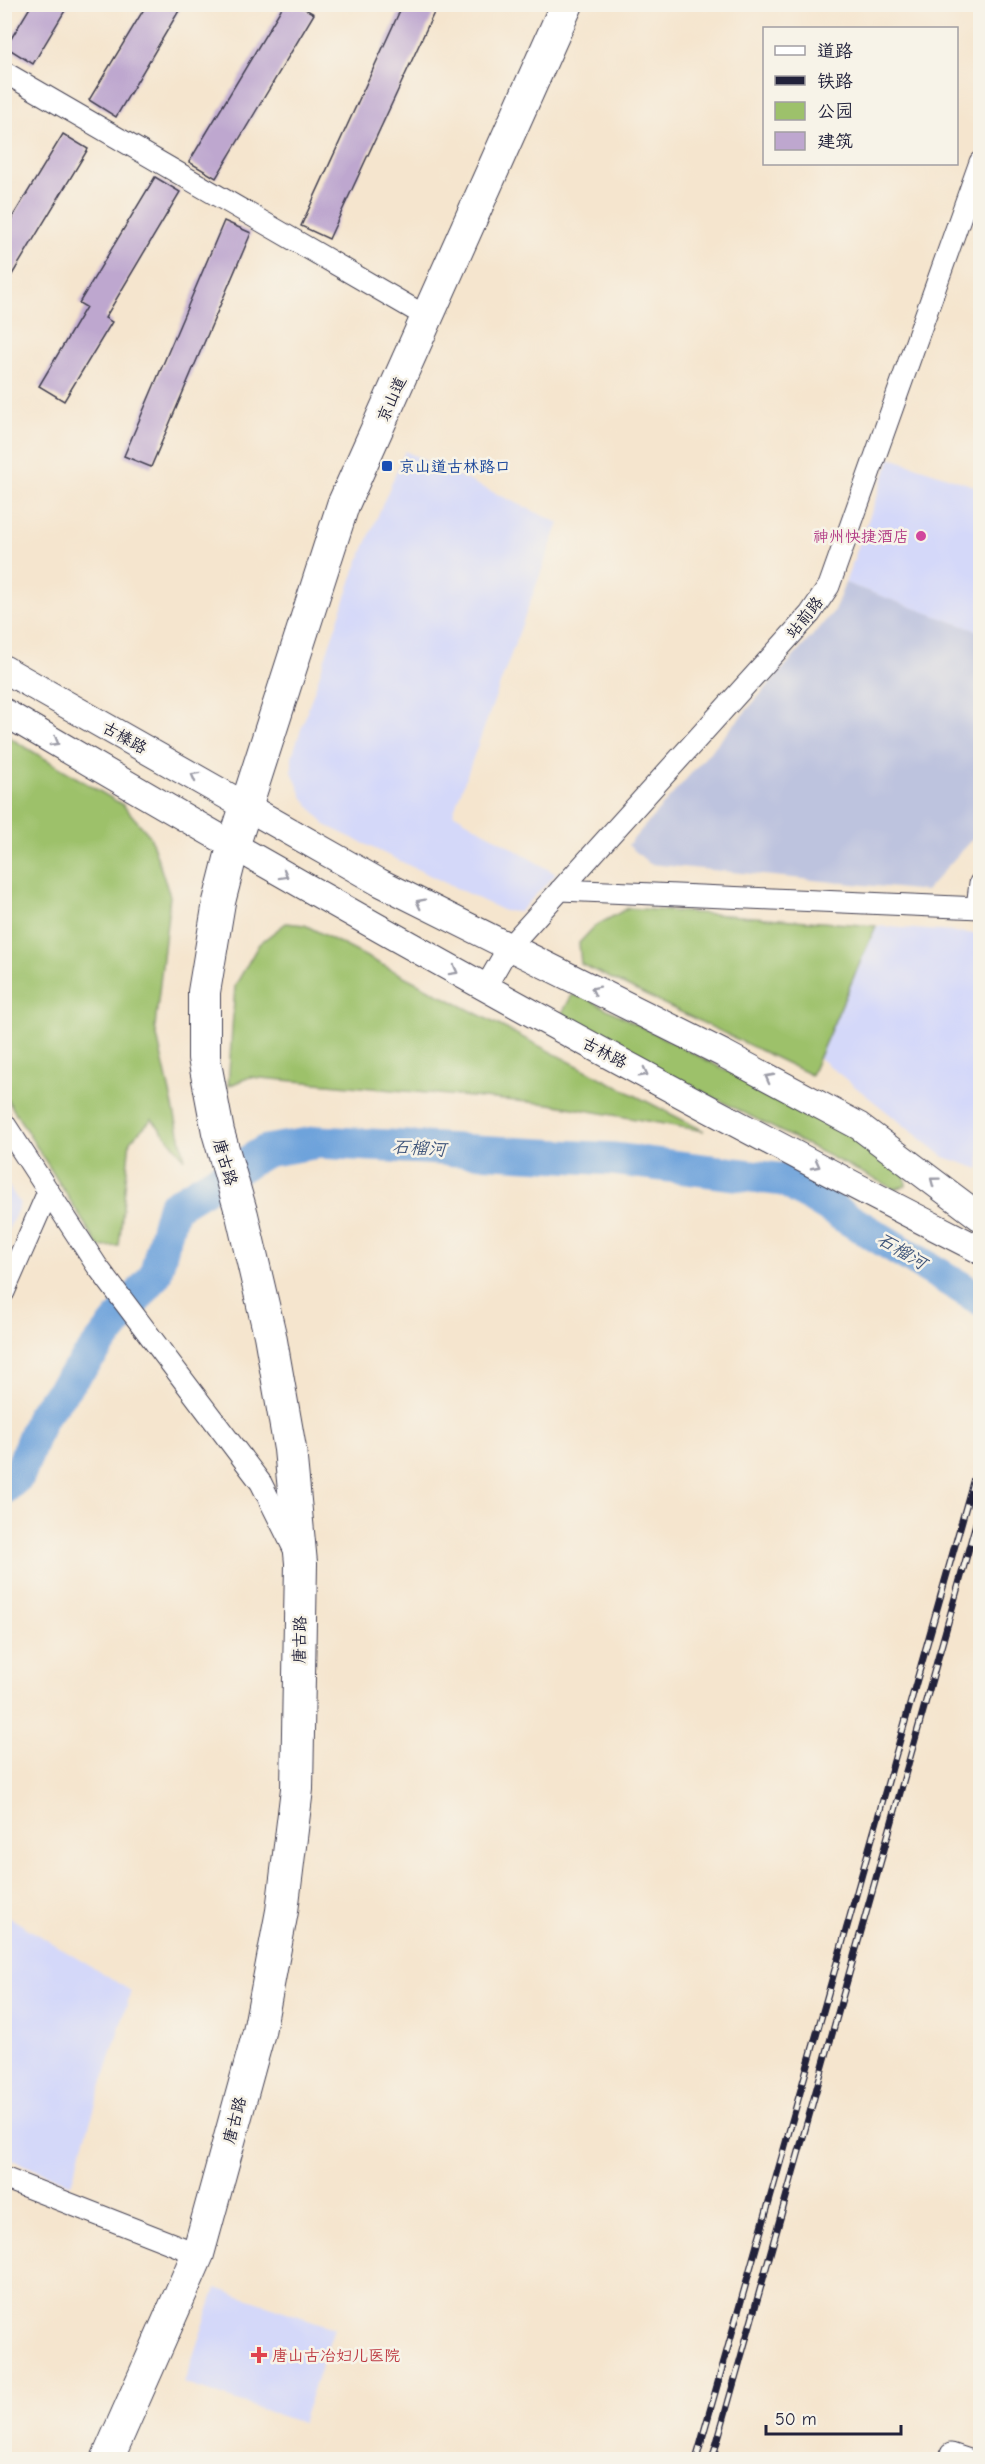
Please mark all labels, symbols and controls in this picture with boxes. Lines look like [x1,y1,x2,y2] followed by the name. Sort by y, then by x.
[763,27,958,165] legend
[817,41,853,62] text: 道路
[817,71,853,92] text: 铁路
[817,101,853,122] text: 公园
[817,131,853,152] text: 建筑
[374,374,410,425] street label: 京山道
[399,458,511,476] place label: 京山道古林路口
[380,459,394,473] marker: 京山道古林路口
[813,528,909,546] place label: 神州快捷酒店
[914,529,928,543] marker: 神州快捷酒店
[783,593,827,642] street label: 站前路
[99,718,150,757] street label: 古榛路
[49,734,59,746] one-way arrow
[191,772,202,784] one-way arrow
[278,868,288,880] one-way arrow
[416,899,427,910] one-way arrow
[448,964,458,975] one-way arrow
[590,986,601,998] one-way arrow
[579,1034,630,1072] street label: 古林路
[638,1066,648,1077] one-way arrow
[765,1074,775,1085] one-way arrow
[210,1137,240,1188] street label: 唐古路
[391,1137,449,1161] water label: 石榴河
[810,1158,821,1169] one-way arrow
[929,1178,940,1189] one-way arrow
[873,1229,933,1276] water label: 石榴河
[291,1616,309,1664] street label: 唐古路
[220,2095,250,2146] street label: 唐古路
[250,2346,268,2364] marker: 唐山古冶妇儿医院
[272,2347,400,2365] place label: 唐山古冶妇儿医院
[766,2398,901,2436] scale bar
[775,2409,817,2430] text: 50 m

